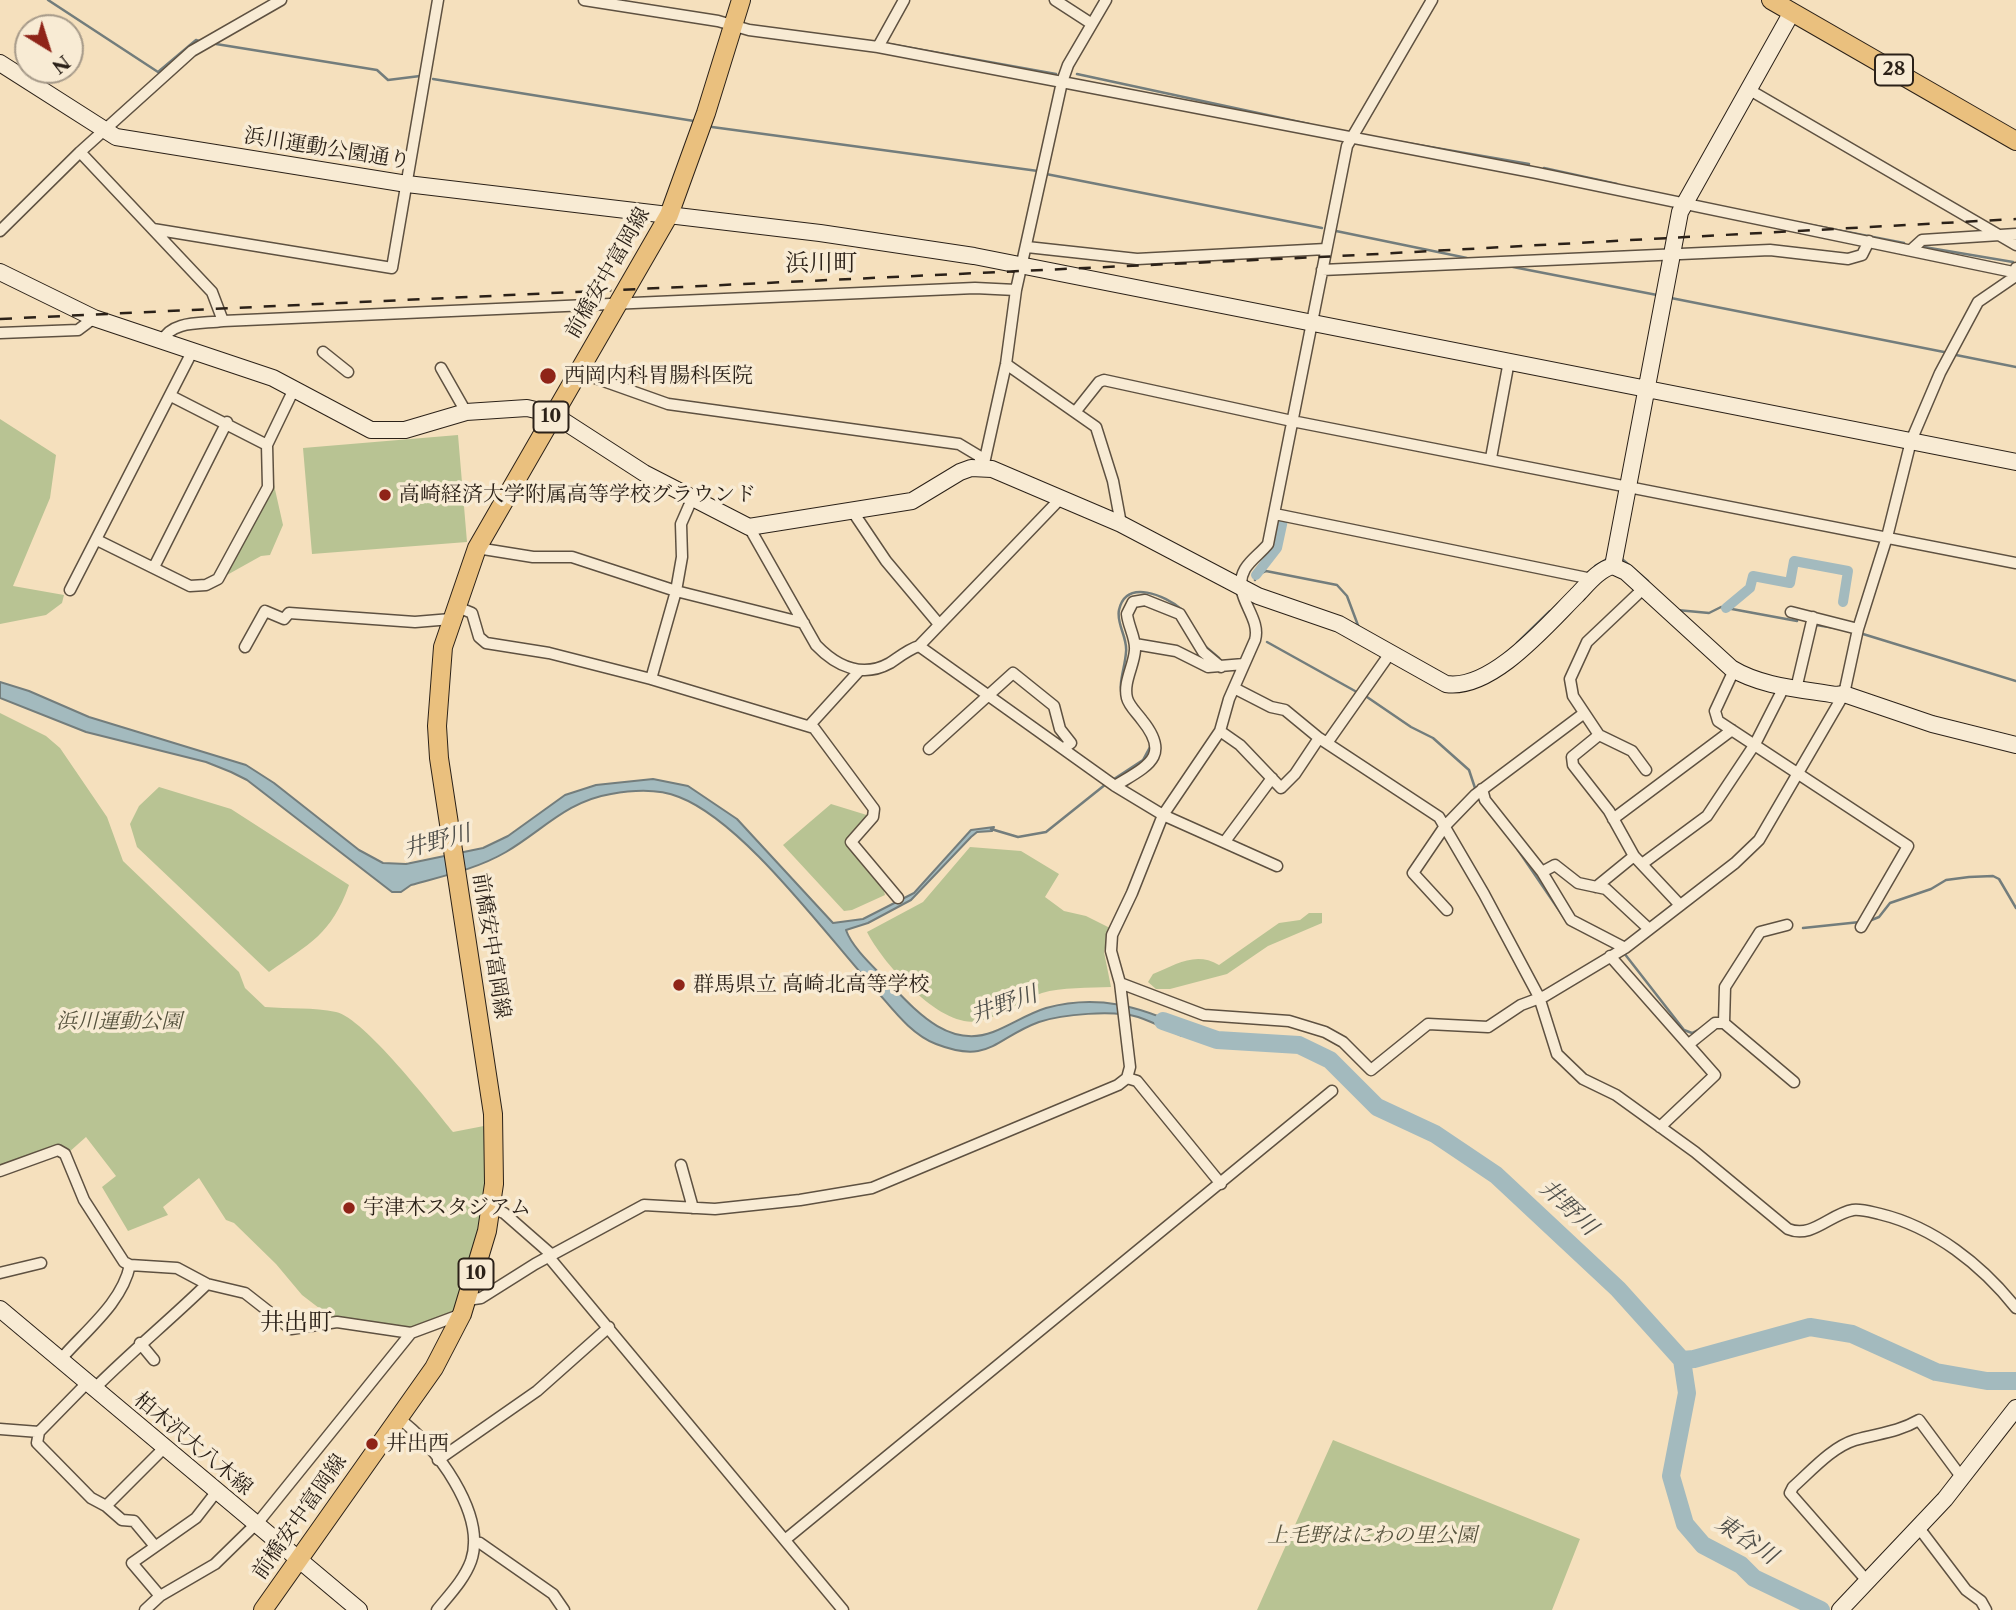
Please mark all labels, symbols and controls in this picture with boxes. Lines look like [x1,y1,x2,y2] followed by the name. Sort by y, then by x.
[14,14,84,84] north arrow
[47,50,75,79] text: N
[1875,54,1913,86] road number: 28
[242,123,412,175] street label: 浜川運動公園通り
[560,203,656,343] street label: 前橋安中富岡線
[785,250,857,278] district label: 浜川町
[564,363,753,389] place label: 西岡内科胃腸科医院
[538,366,558,386] marker: 西岡内科胃腸科医院
[534,402,568,432] road number: 10
[399,482,756,508] place label: 高崎経済大学附属高等学校グラウンド
[377,487,393,503] marker: 高崎経済大学附属高等学校グラウンド
[400,820,474,864] water label: 井野川
[467,871,515,1021] street label: 前橋安中富岡線
[693,972,930,998] place label: 群馬県立 高崎北高等学校
[671,977,687,993] marker: 群馬県立 高崎北高等学校
[967,981,1041,1029] water label: 井野川
[56,1009,182,1035] park label: 浜川運動公園
[1533,1174,1603,1242] water label: 井野川
[363,1195,531,1221] place label: 宇津木スタジアム
[341,1200,357,1216] marker: 宇津木スタジアム
[458,1258,494,1290] road number: 10
[260,1309,332,1337] district label: 井出町
[129,1387,257,1501] street label: 柏木沢大八木線
[386,1431,449,1457] place label: 井出西
[364,1436,380,1452] marker: 井出西
[248,1450,352,1584] street label: 前橋安中富岡線
[1710,1509,1782,1571] water label: 東谷川
[1267,1523,1477,1549] park label: 上毛野はにわの里公園

